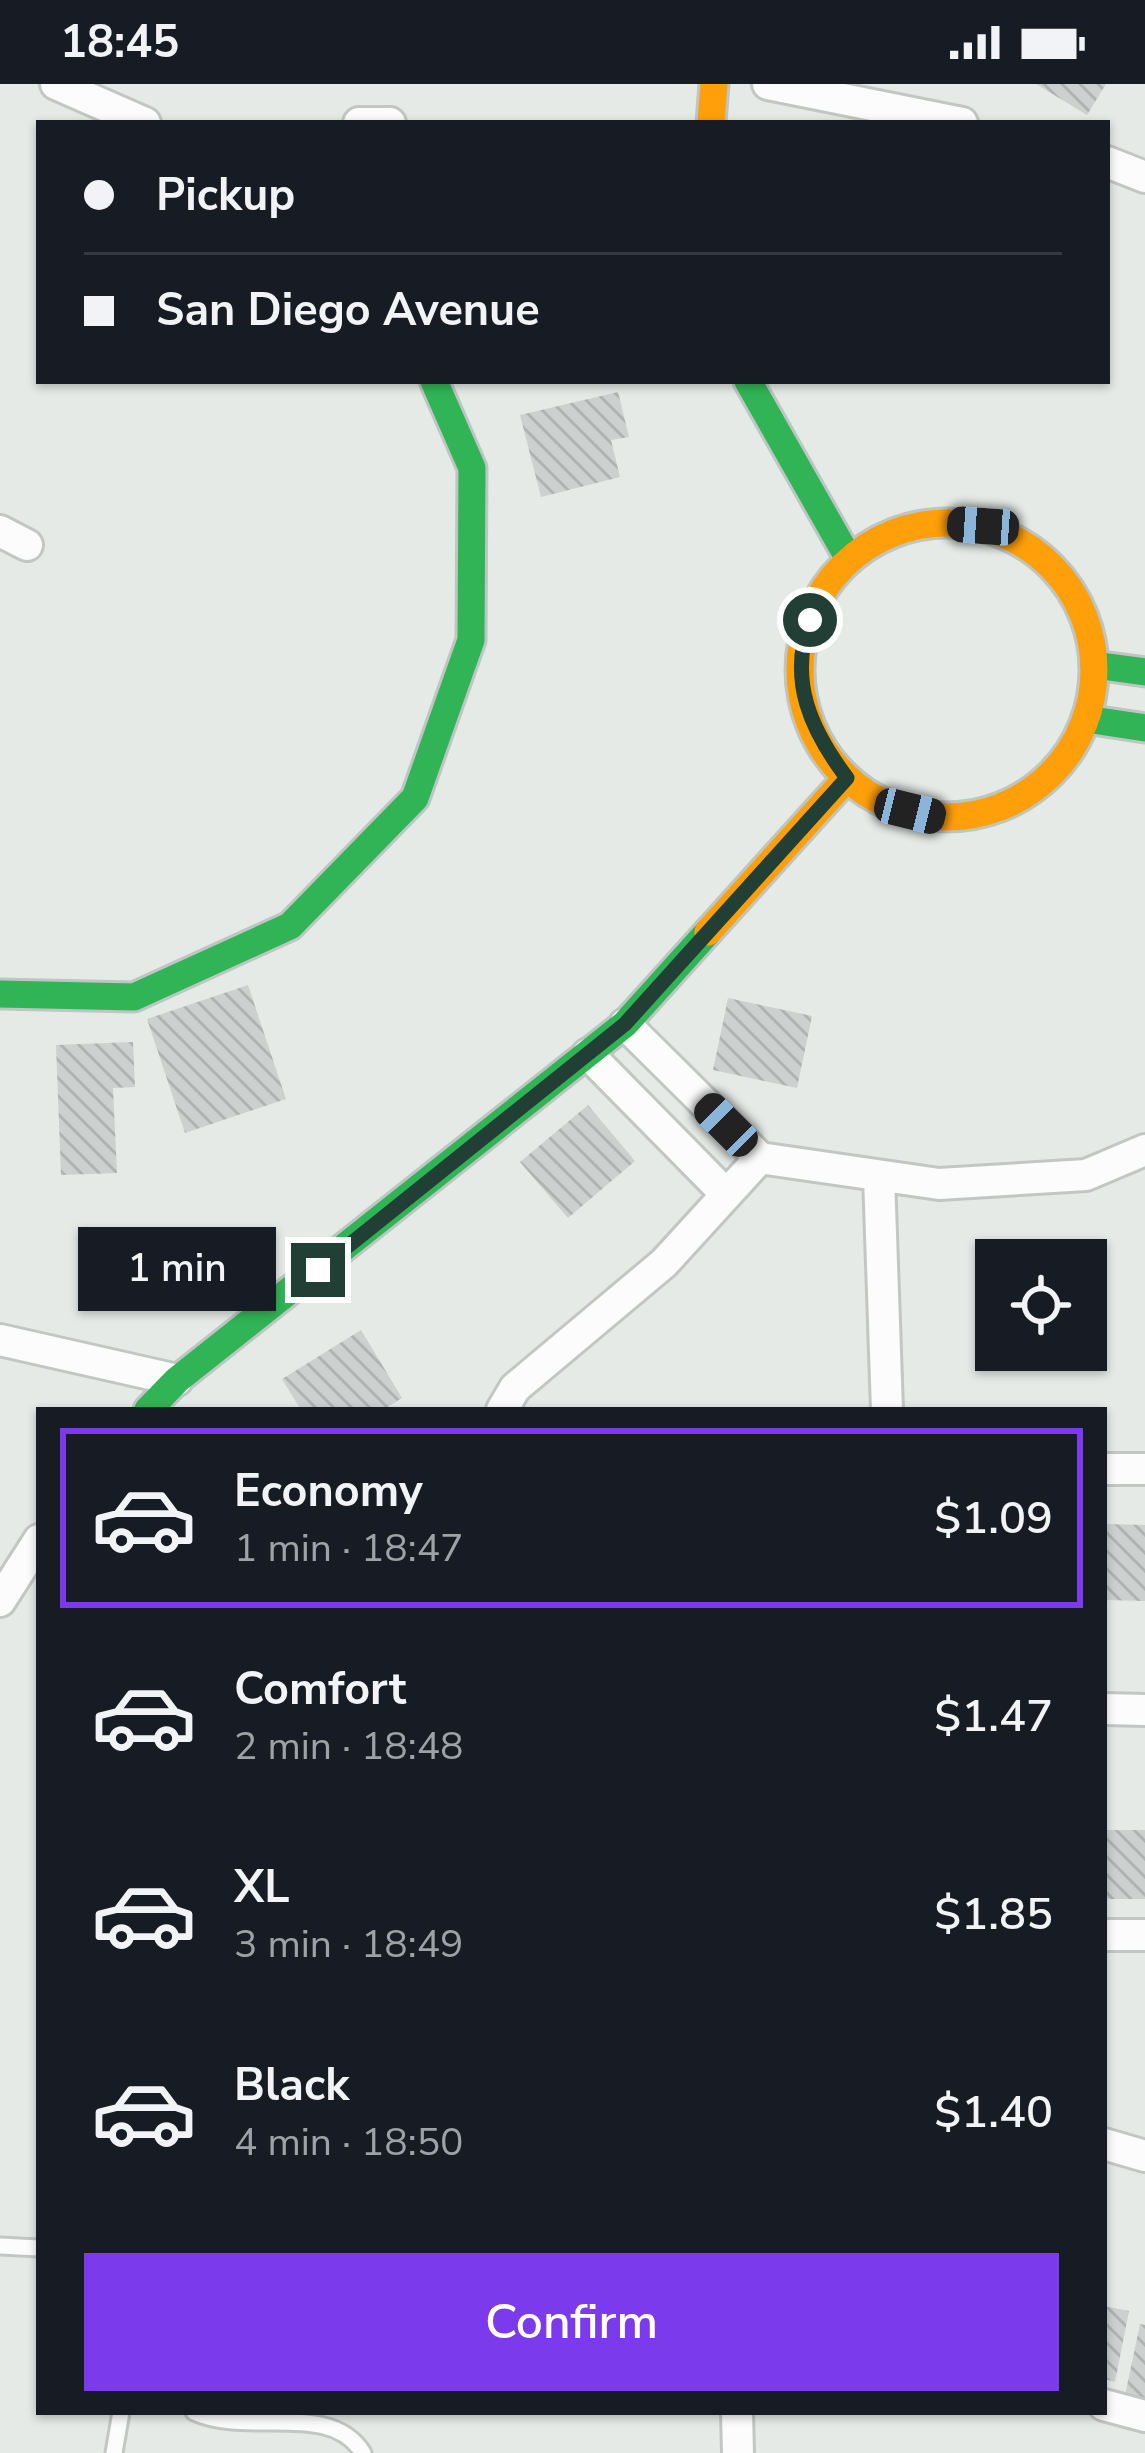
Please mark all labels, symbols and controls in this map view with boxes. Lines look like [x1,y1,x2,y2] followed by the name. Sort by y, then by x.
[60,12,179,73] text: 18:45
[156,165,295,226] text: Pickup
[156,280,540,341] text: San Diego Avenue
[946,506,1020,546] car
[783,593,837,647] route start
[871,785,949,837] car
[688,1087,764,1163] car
[78,1228,276,1312] callout: 1 min
[975,1239,1107,1371] map controls
[975,1239,1107,1371] button: locate
[127,1242,227,1295] text: 1 min
[291,1243,345,1297] route end
[234,1461,423,1522] text: Economy
[90,1464,198,1572] icon: car
[934,1488,1053,1549] text: $1.09
[234,1522,463,1575] text: 1 min · 18:47
[234,1659,406,1720] text: Comfort
[90,1662,198,1770] icon: car
[934,1686,1053,1747] text: $1.47
[234,1720,463,1773] text: 2 min · 18:48
[234,1857,290,1918] text: XL
[90,1860,198,1968] icon: car
[934,1884,1053,1945] text: $1.85
[234,1918,463,1971] text: 3 min · 18:49
[234,2055,349,2116] text: Black
[90,2058,198,2166] icon: car
[934,2082,1053,2143] text: $1.40
[234,2116,463,2169] text: 4 min · 18:50
[84,2253,1059,2391] button: Confirm

